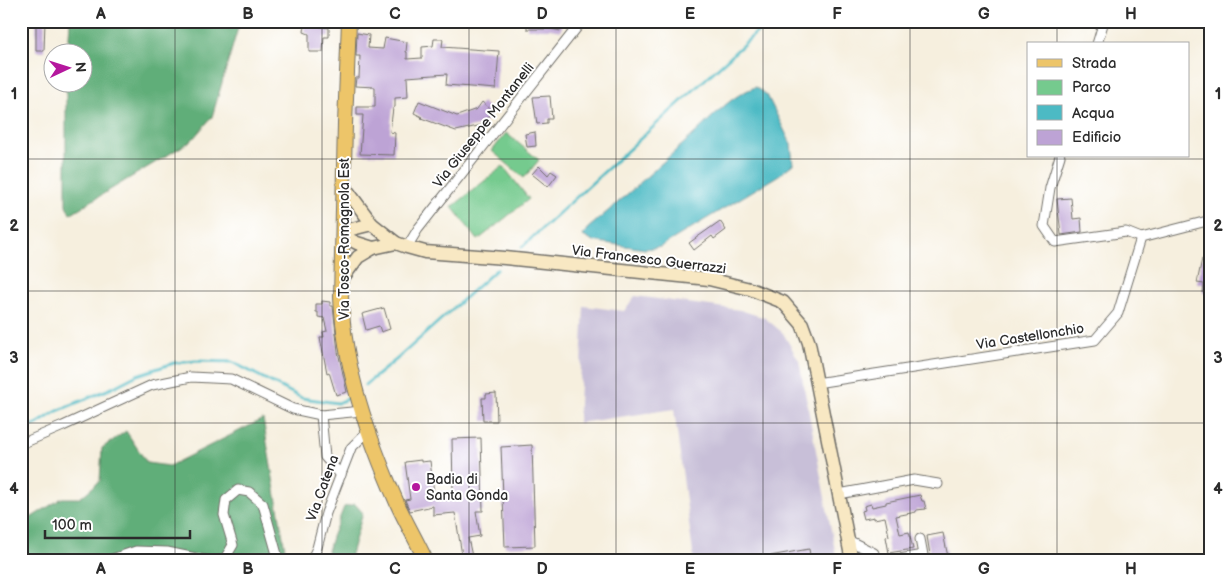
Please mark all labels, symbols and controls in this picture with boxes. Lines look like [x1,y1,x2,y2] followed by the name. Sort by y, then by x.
[95,5,106,24] text: A
[242,5,254,24] text: B
[389,5,401,24] text: C
[536,5,548,24] text: D
[685,5,695,24] text: E
[832,5,842,24] text: F
[978,5,990,24] text: G
[1125,5,1137,24] text: H
[42,42,92,92] north arrow
[1027,42,1190,158] legend
[1072,54,1116,73] text: Strada
[429,59,538,191] street label: Via Giuseppe Montanelli
[72,61,89,73] text: N
[1072,78,1111,97] text: Parco
[11,85,17,104] text: 1
[1215,85,1221,104] text: 1
[1072,104,1114,123] text: Acqua
[1072,128,1121,147] text: Edificio
[336,157,353,320] street label: Via Tosco-Romagnola Est
[9,217,19,236] text: 2
[1213,217,1223,236] text: 2
[571,242,727,277] street label: Via Francesco Guerrazzi
[975,320,1085,353] street label: Via Castellonchio
[9,349,19,368] text: 3
[1213,349,1223,368] text: 3
[303,453,342,524] street label: Via Catena
[426,471,508,504] place label: Badia di Santa Gonda
[9,480,19,499] text: 4
[1213,480,1223,499] text: 4
[410,481,422,493] marker: Badia di Santa Gonda
[45,507,190,539] scale bar
[52,516,92,535] text: 100 m
[95,560,106,579] text: A
[242,560,254,579] text: B
[389,560,401,579] text: C
[536,560,548,579] text: D
[685,560,695,579] text: E
[832,560,842,579] text: F
[978,560,990,579] text: G
[1125,560,1137,579] text: H

